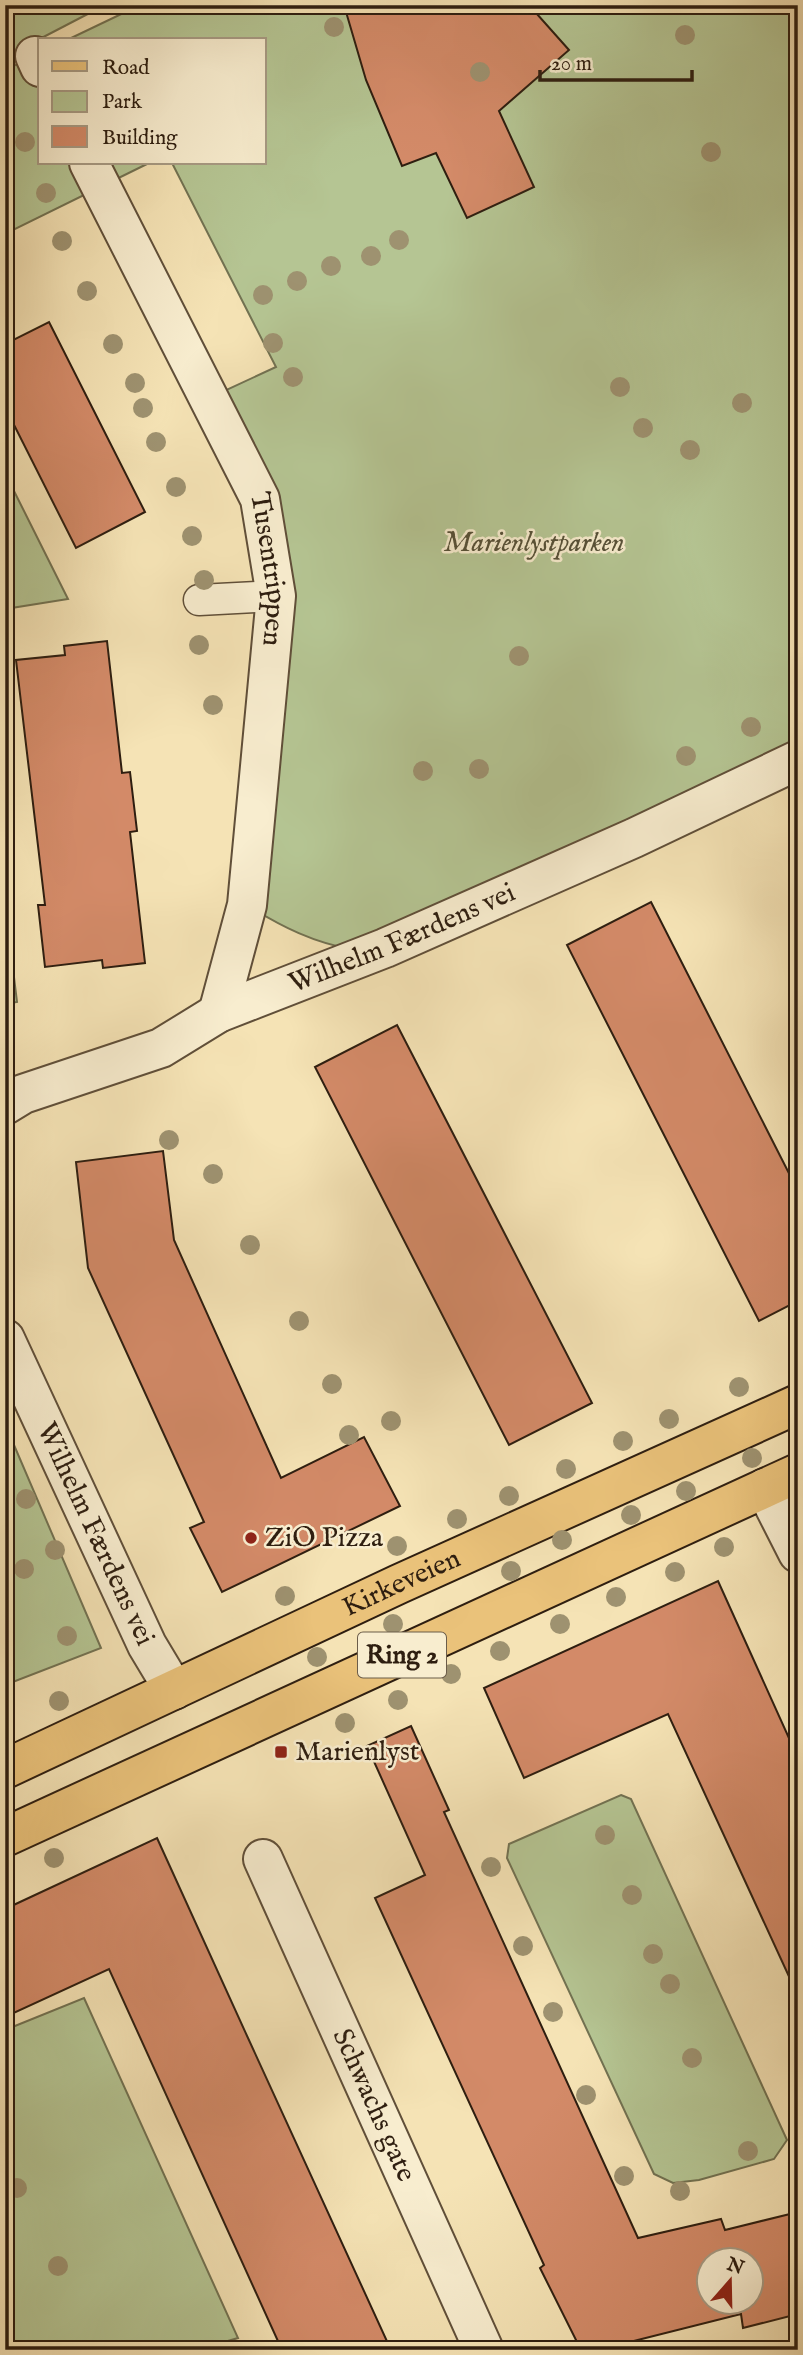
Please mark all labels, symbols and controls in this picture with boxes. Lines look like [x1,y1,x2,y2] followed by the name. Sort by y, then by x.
[38,38,266,164] legend
[540,38,693,82] scale bar
[551,51,592,78] text: 20 m
[102,55,150,82] text: Road
[102,89,143,116] text: Park
[102,125,178,152] text: Building
[242,489,294,648] street label: Tusentrippen
[444,526,624,561] park label: Marienlystparken
[284,875,521,1001] street label: Wilhelm Færdens vei
[29,1417,162,1651] street label: Wilhelm Færdens vei
[265,1521,384,1556] place label: ZiO Pizza
[243,1530,259,1546] marker: ZiO Pizza
[337,1541,466,1625] street label: Kirkeveien
[358,1632,446,1678] road number: Ring 2
[295,1735,420,1770] place label: Marienlyst
[273,1744,289,1760] marker: Marienlyst
[324,2023,424,2187] street label: Schwachs gate
[694,2246,764,2316] north arrow
[722,2252,747,2281] text: N

